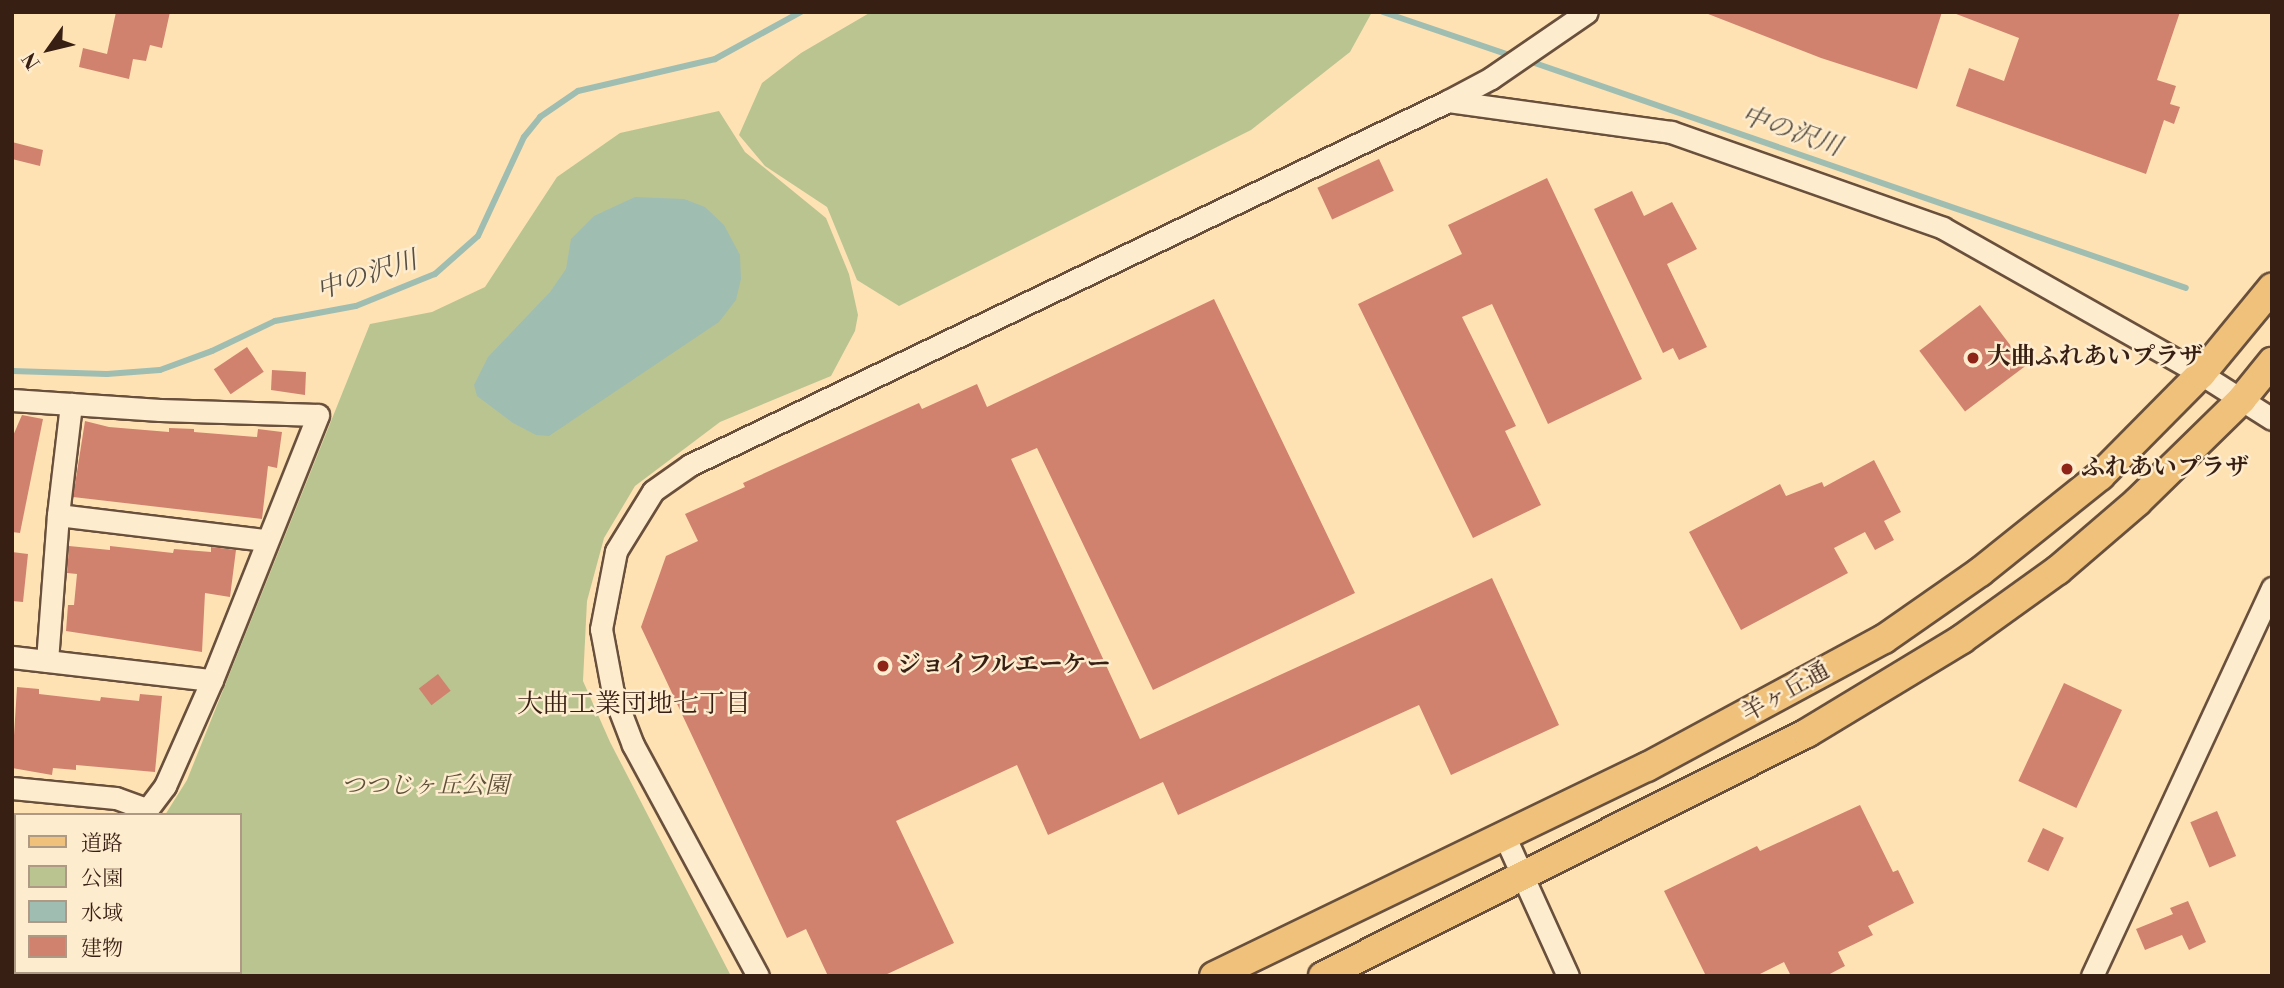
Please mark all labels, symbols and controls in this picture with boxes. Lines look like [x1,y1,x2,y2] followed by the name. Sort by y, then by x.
[14,14,84,84] north arrow
[17,48,46,74] text: N
[1737,100,1845,164] water label: 中の沢川
[313,245,421,307] water label: 中の沢川
[1987,344,2203,372] place label: 大曲ふれあいプラザ
[1965,350,1981,366] marker: 大曲ふれあいプラザ
[2081,455,2249,483] place label: ふれあいプラザ
[2059,461,2075,477] marker: ふれあいプラザ
[897,652,1113,680] place label: ジョイフルエーケー
[1737,657,1835,729] street label: 羊ヶ丘通
[875,658,891,674] marker: ジョイフルエーケー
[517,689,751,721] district label: 大曲工業団地七丁目
[341,773,509,801] park label: つつじヶ丘公園
[14,813,242,974] legend
[81,831,123,857] text: 道路
[81,866,123,892] text: 公園
[81,901,123,927] text: 水域
[81,936,123,962] text: 建物

